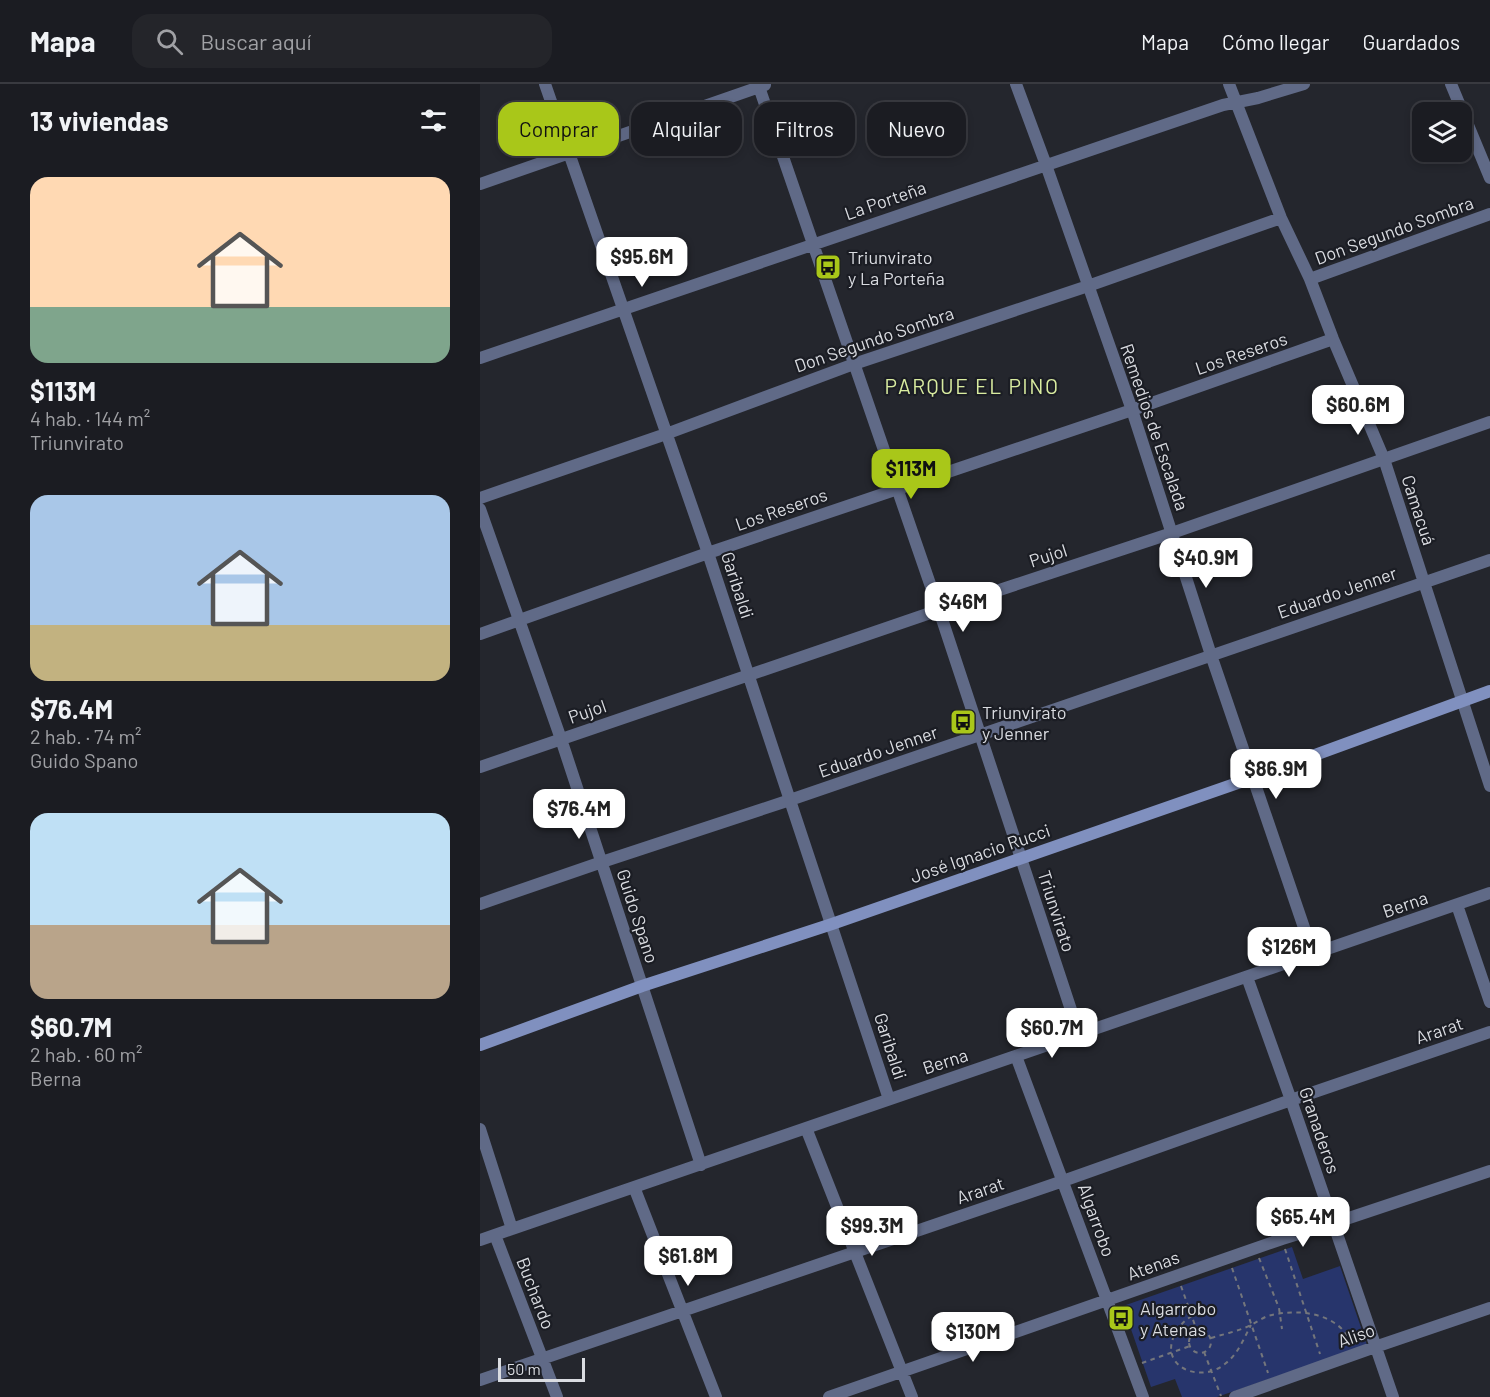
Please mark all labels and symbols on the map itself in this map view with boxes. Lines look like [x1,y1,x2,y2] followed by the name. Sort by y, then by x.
[841,176,929,224] street label: La Porteña
[1312,191,1476,269] street label: Don Segundo Sombra
[593,237,691,288] pin: $95.6M
[848,246,945,289] place label: Triunvirato y La Porteña
[813,252,843,282] bus stop icon: Triunvirato y La Porteña
[791,301,957,377] street label: Don Segundo Sombra
[1192,327,1290,379] street label: Los Reseros
[1116,341,1194,513] street label: Remedios de Escalada
[884,373,1060,398] district label: PARQUE EL PINO
[1309,385,1407,436] pin: $60.6M
[869,449,953,500] pin: $113M
[1397,472,1441,548] street label: Camacuá
[732,483,830,535] street label: Los Reseros
[1157,538,1255,589] pin: $40.9M
[1026,539,1070,571] street label: Pujol
[717,549,759,621] street label: Garibaldi
[1274,561,1400,623] street label: Eduardo Jenner
[927,582,999,633] pin: $46M
[565,694,609,728] street label: Pujol
[982,701,1067,744] place label: Triunvirato y Jenner
[948,707,978,737] bus stop icon: Triunvirato y Jenner
[815,720,941,782] street label: Eduardo Jenner
[1227,749,1325,800] pin: $86.9M
[530,789,628,840] pin: $76.4M
[907,819,1053,887] street label: José Ignacio Rucci
[612,866,664,966] street label: Guido Spano
[1033,867,1081,955] street label: Triunvirato
[1380,886,1430,922] street label: Berna
[1247,927,1331,978] pin: $126M
[1003,1008,1101,1059] pin: $60.7M
[870,1010,912,1082] street label: Garibaldi
[1412,1012,1466,1048] street label: Ararat
[920,1043,970,1079] street label: Berna
[1295,1084,1345,1176] street label: Granaderos
[953,1172,1007,1208] street label: Ararat
[1074,1180,1120,1260] street label: Algarrobo
[1254,1197,1352,1248] pin: $65.4M
[823,1206,921,1257] pin: $99.3M
[639,1236,737,1287] pin: $61.8M
[1124,1245,1182,1285] street label: Atenas
[512,1254,560,1332] street label: Buchardo
[1140,1297,1216,1340] place label: Algarrobo y Atenas
[1106,1303,1136,1333] bus stop icon: Algarrobo y Atenas
[931,1312,1015,1363] pin: $130M
[1334,1318,1378,1352] street label: Aliso
[498,1355,585,1382] scale bar

